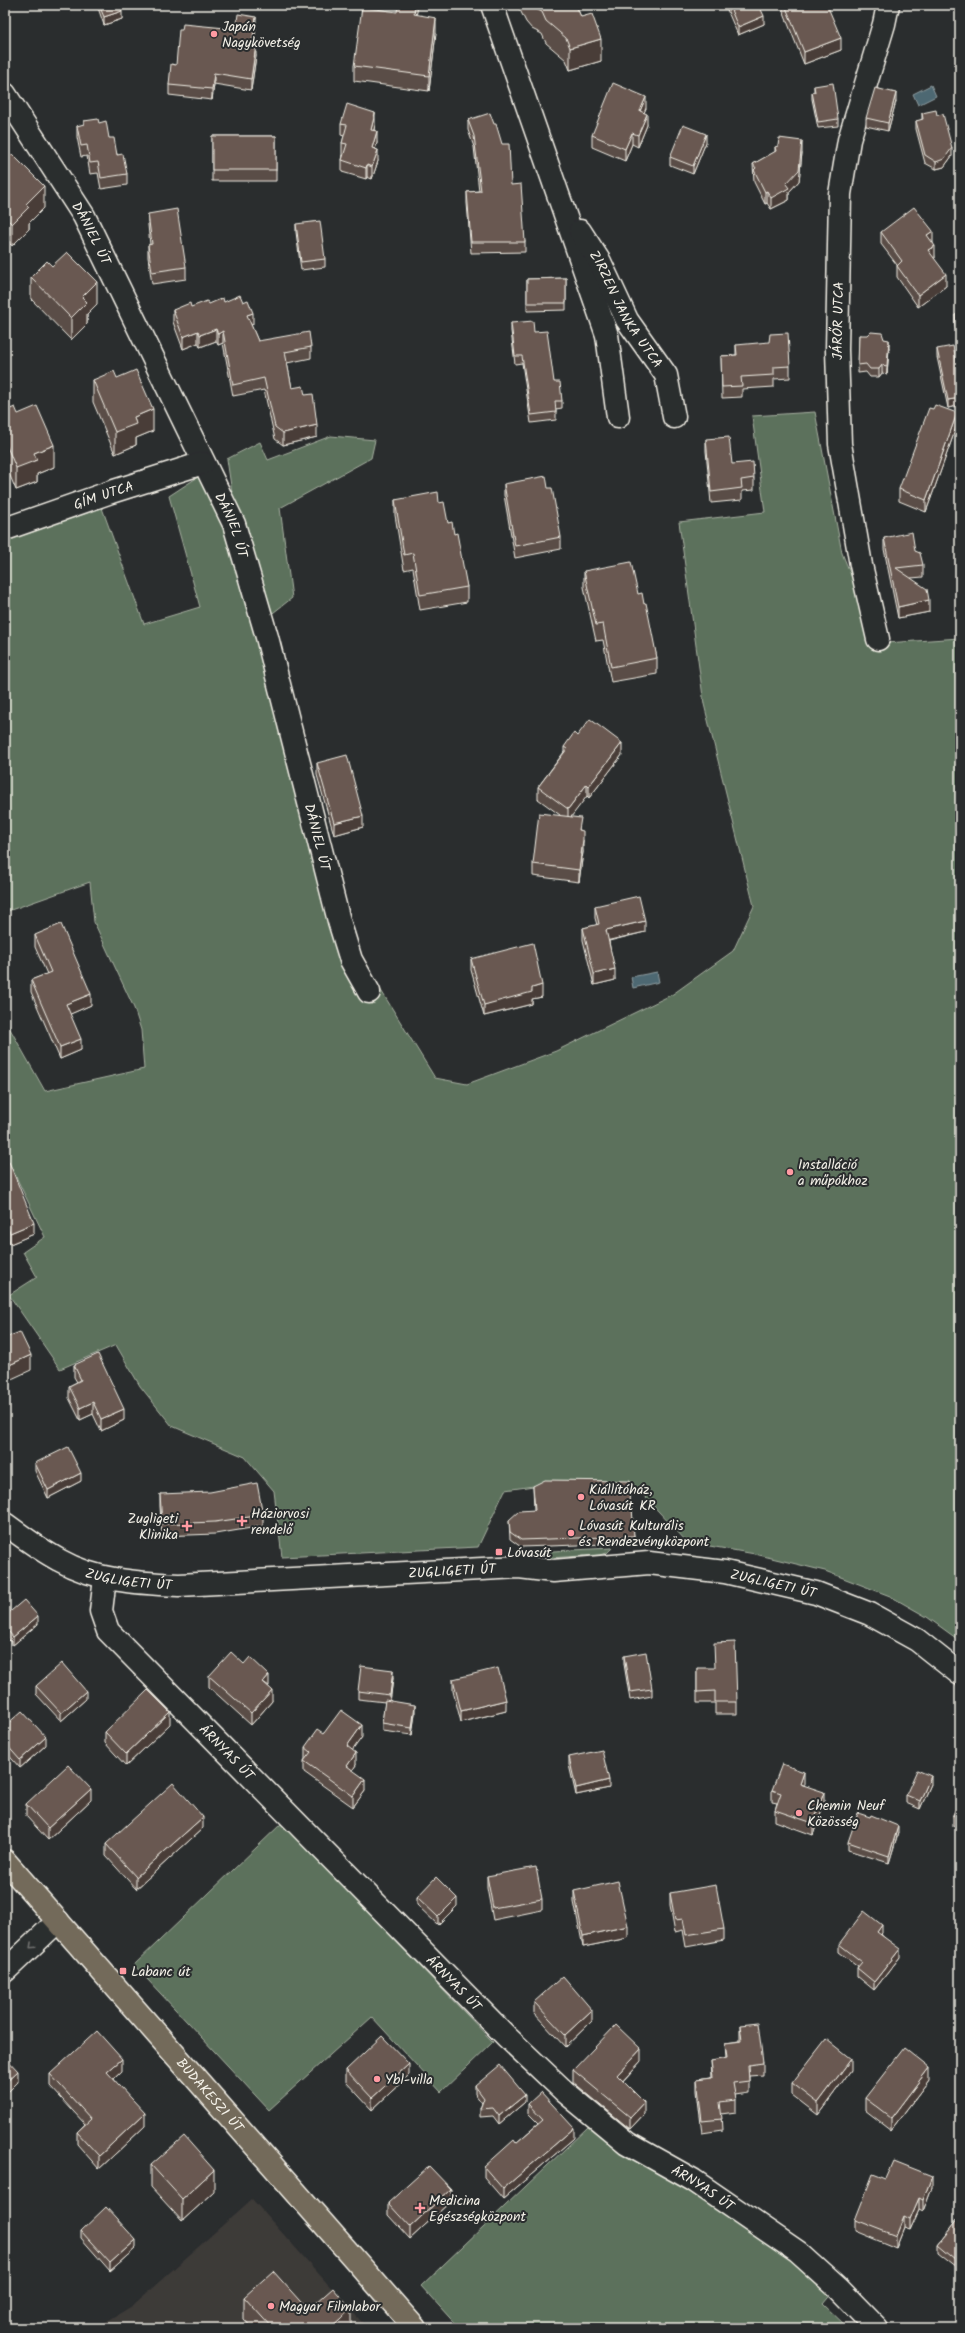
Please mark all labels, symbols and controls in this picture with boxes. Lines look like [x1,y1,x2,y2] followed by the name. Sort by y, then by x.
[222,16,301,54] place label: Japán Nagykövetség
[209,29,219,39] marker: Japán Nagykövetség
[65,197,117,270] street label: DÁNIEL ÚT
[583,246,668,373] street label: ZIRZEN JANKA UTCA
[827,281,850,360] street label: JÁRŐR UTCA
[70,476,136,516] street label: GÍM UTCA
[208,489,254,562] street label: DÁNIEL ÚT
[298,801,336,875] street label: DÁNIEL ÚT
[798,1154,868,1192] place label: Installáció a műpókhoz
[785,1167,795,1177] marker: Installáció a műpókhoz
[589,1479,656,1517] place label: Kiállítóház, Lóvasút KR
[576,1492,586,1502] marker: Kiállítóház, Lóvasút KR
[251,1503,310,1541] place label: Háziorvosi rendelő
[127,1508,179,1546] place label: Zugligeti Klinika
[236,1515,248,1527] marker: Háziorvosi rendelő
[579,1515,710,1553] place label: Lóvasút Kulturális és Rendezvényközpont
[181,1520,193,1532] marker: Zugligeti Klinika
[566,1528,576,1538] marker: Lóvasút Kulturális és Rendezvényközpont
[507,1542,552,1564] place label: Lóvasút
[494,1547,504,1557] marker: Lóvasút
[408,1558,498,1585] street label: ZUGLIGETI ÚT
[82,1562,174,1597] street label: ZUGLIGETI ÚT
[728,1564,820,1605] street label: ZUGLIGETI ÚT
[193,1719,260,1787] street label: ÁRNYAS ÚT
[807,1795,886,1833] place label: Chemin Neuf Közösség
[794,1808,804,1818] marker: Chemin Neuf Közösség
[29,1941,36,1948] one-way arrow
[420,1950,487,2018] street label: ÁRNYAS ÚT
[131,1961,191,1983] place label: Labanc út
[118,1966,128,1976] marker: Labanc út
[170,2053,249,2139] street label: BUDAKESZI ÚT
[385,2069,433,2091] place label: Ybl-villa
[372,2074,382,2084] marker: Ybl-villa
[667,2160,740,2218] street label: ÁRNYAS ÚT
[429,2190,526,2228] place label: Medicina Egészségközpont
[414,2202,426,2214] marker: Medicina Egészségközpont
[279,2296,382,2318] place label: Magyar Filmlabor
[266,2301,276,2311] marker: Magyar Filmlabor

